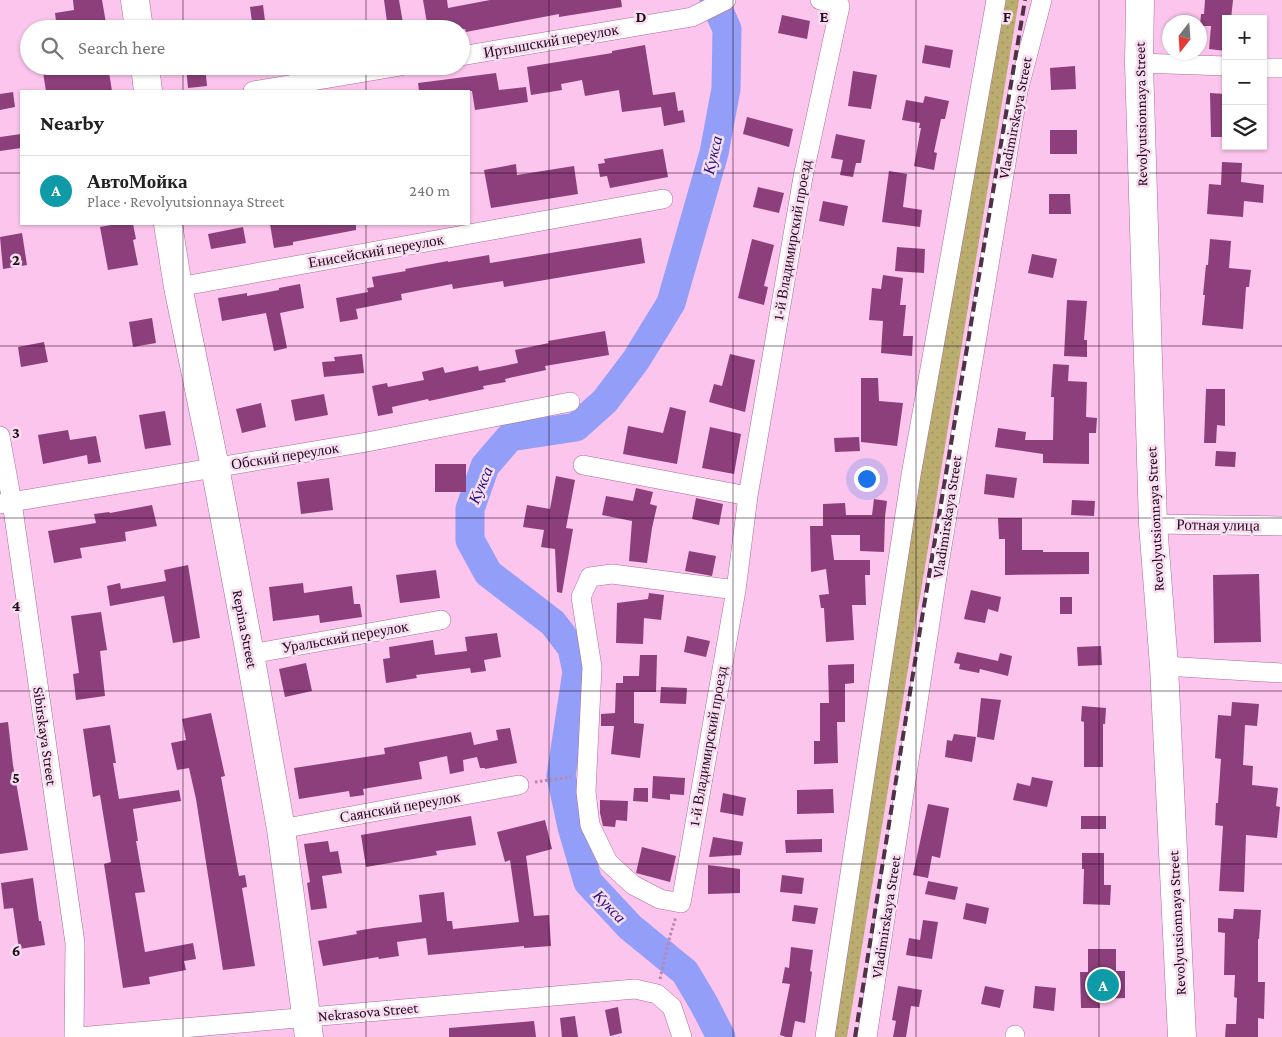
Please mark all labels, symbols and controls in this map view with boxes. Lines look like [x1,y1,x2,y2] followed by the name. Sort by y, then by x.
[635,8,647,25] text: D
[819,8,829,25] text: E
[1003,8,1012,25] text: F
[1162,15,1207,60] north arrow
[1222,15,1267,150] map controls
[1222,15,1267,60] button: +
[20,20,470,75] search box
[482,21,620,61] street label: Иртышский переулок
[38,34,66,62] icon: search
[78,37,165,58] text: Search here
[1132,41,1151,186] street label: Revolyutsionnaya Street
[995,55,1036,181] street label: Vladimirskaya Street
[1222,60,1267,105] button: −
[1222,105,1267,150] button: layers
[40,111,104,135] text: Nearby
[700,134,726,177] water label: Кукса
[770,158,814,321] street label: 1-й Владимирский проезд
[87,171,187,192] text: АвтоМойка
[51,182,61,199] text: A
[409,182,450,199] text: 240 m
[87,193,284,210] text: Place · Revolyutsionnaya Street
[307,231,446,271] street label: Енисейский переулок
[12,251,20,268] text: 2
[12,424,20,441] text: 3
[230,439,341,472] street label: Обский переулок
[1143,445,1168,592] street label: Revolyutsionnaya Street
[929,453,966,580] street label: Vladimirskaya Street
[465,464,497,508] water label: Кукса
[854,466,880,492] your location
[1176,516,1260,534] street label: Ротная улица
[229,588,261,671] street label: Repina Street
[12,597,21,614] text: 4
[280,618,410,656] street label: Уральский переулок
[686,664,730,827] street label: 1-й Владимирский проезд
[29,686,60,787] street label: Sibirskaya Street
[12,769,20,786] text: 5
[339,788,462,825] street label: Саянский переулок
[1165,849,1190,996] street label: Revolyutsionnaya Street
[868,853,905,980] street label: Vladimirskaya Street
[589,886,629,927] water label: Кукса
[12,942,20,959] text: 6
[1087,966,1119,1004] pin: A
[317,1000,420,1024] street label: Nekrasova Street

